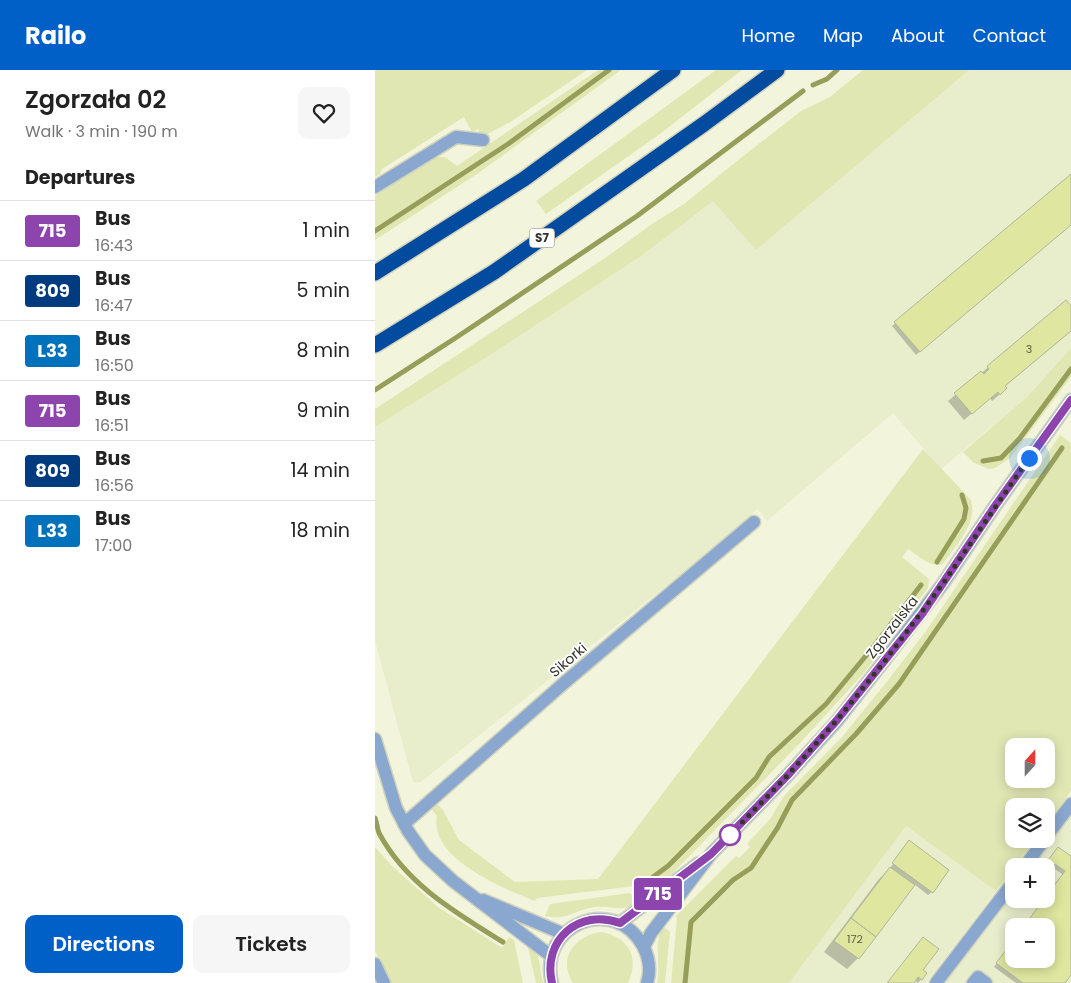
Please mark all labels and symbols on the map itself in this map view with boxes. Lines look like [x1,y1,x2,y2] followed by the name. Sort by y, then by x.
[529,228,555,248] road number: S7
[1026,341,1032,357] house number: 3
[1017,446,1042,471] your location
[861,591,923,663] street label: Zgorzalska
[545,638,591,682] street label: Sikorki
[1005,738,1055,788] north arrow
[719,824,741,846] unlabelled marker
[629,878,687,910] line badge: 715
[847,931,863,947] house number: 172

